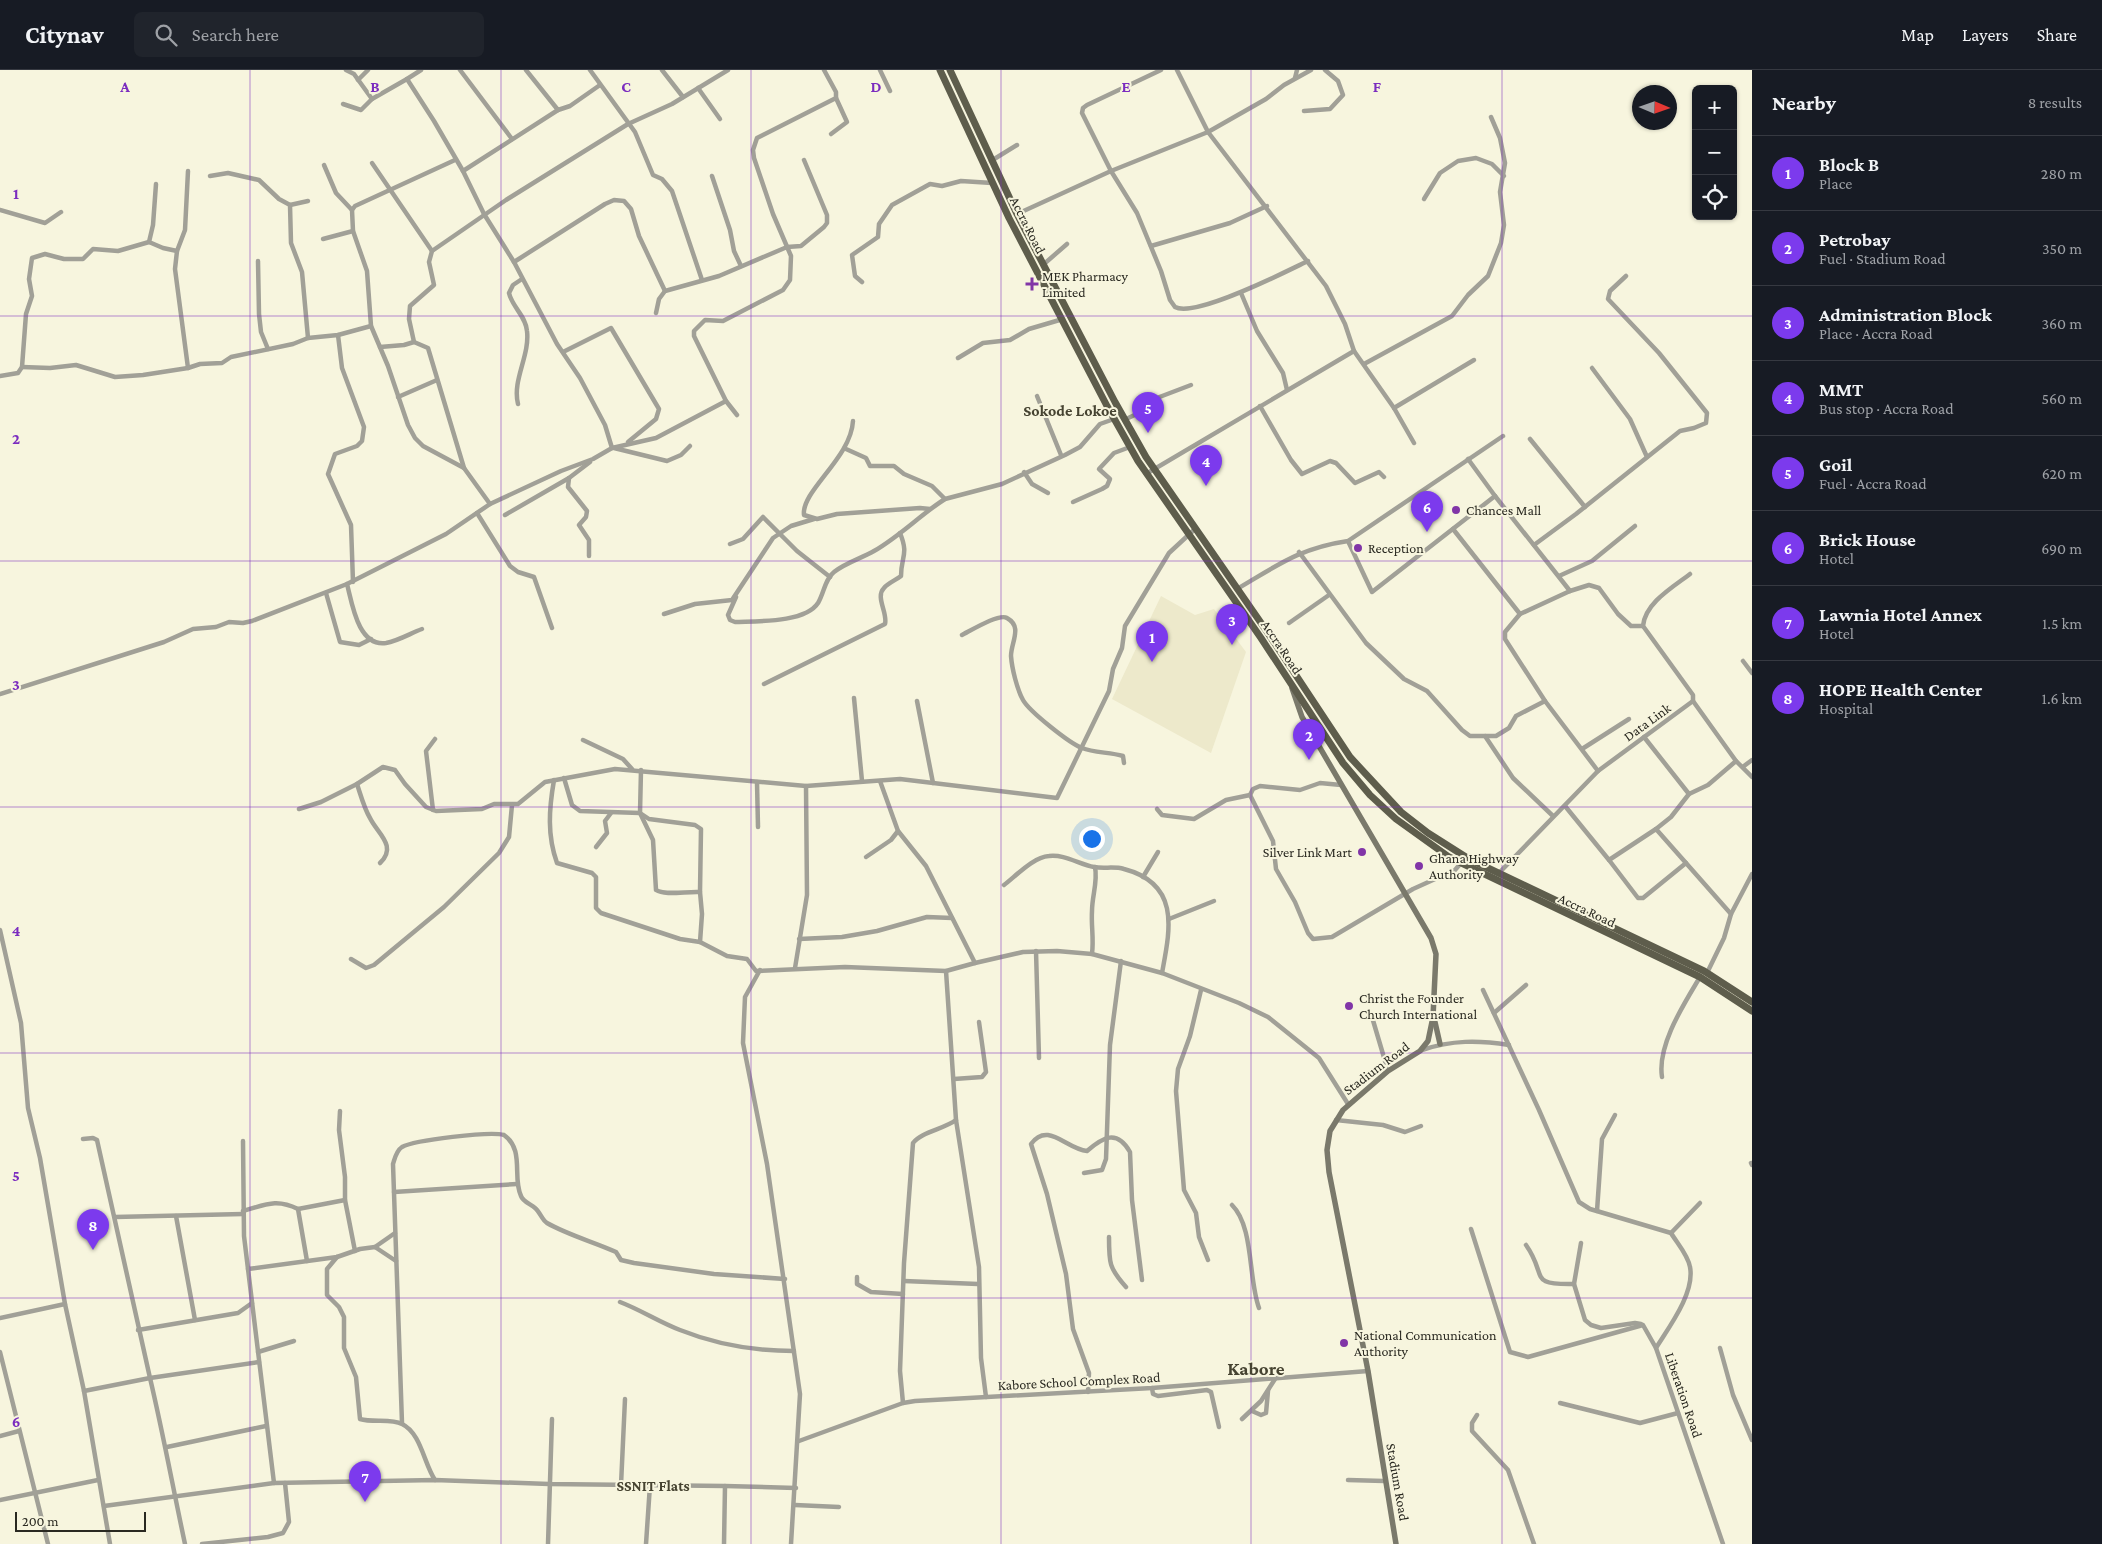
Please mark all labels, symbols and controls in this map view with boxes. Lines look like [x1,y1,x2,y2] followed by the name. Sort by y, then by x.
[134,12,484,57] search box
[25,21,104,48] text: Citynav
[152,21,180,49] icon: search
[192,24,279,45] text: Search here
[1901,25,1934,45] text: Map
[1962,25,2009,45] text: Layers
[2037,25,2077,45] text: Share
[119,78,130,95] text: A
[370,78,380,95] text: B
[621,78,631,95] text: C
[870,78,882,95] text: D
[1121,78,1131,95] text: E
[1373,78,1382,95] text: F
[1632,85,1677,130] north arrow
[1692,85,1737,220] map controls
[1692,85,1737,130] button: +
[1772,91,1836,115] text: Nearby
[2028,94,2082,111] text: 8 results
[1692,130,1737,175] button: −
[1819,154,1879,175] text: Block B
[1785,165,1791,182] text: 1
[2041,165,2082,182] text: 280 m
[1692,175,1737,220] button: locate
[1819,175,1852,192] text: Place
[13,185,19,202] text: 1
[1007,194,1049,257] street label: Accra Road
[1819,229,1891,250] text: Petrobay
[1784,240,1792,257] text: 2
[2042,240,2082,257] text: 350 m
[1819,250,1946,267] text: Fuel · Stadium Road
[1042,268,1128,300] place label: MEK Pharmacy Limited
[1026,278,1038,290] marker: MEK Pharmacy Limited
[1819,304,1992,325] text: Administration Block
[1784,315,1792,332] text: 3
[2041,315,2082,332] text: 360 m
[1819,325,1933,342] text: Place · Accra Road
[1819,379,1863,400] text: MMT
[1784,390,1792,407] text: 4
[2041,390,2082,407] text: 560 m
[1132,392,1164,433] pin: 5
[1819,400,1954,417] text: Bus stop · Accra Road
[1023,402,1117,419] district label: Sokode Lokoe
[12,430,20,447] text: 2
[1190,445,1222,486] pin: 4
[1819,454,1852,475] text: Goil
[1784,465,1792,482] text: 5
[2042,465,2082,482] text: 620 m
[1819,475,1927,492] text: Fuel · Accra Road
[1411,491,1443,532] pin: 6
[1466,502,1542,518] place label: Chances Mall
[1450,504,1462,516] marker: Chances Mall
[1819,529,1916,550] text: Brick House
[1368,540,1424,556] place label: Reception
[1784,540,1792,557] text: 6
[2041,540,2082,557] text: 690 m
[1352,542,1364,554] marker: Reception
[1819,550,1854,567] text: Hotel
[1216,604,1248,645] pin: 3
[1819,604,1982,625] text: Lawnia Hotel Annex
[1784,615,1792,632] text: 7
[2042,615,2082,632] text: 1.5 km
[1258,617,1306,678] street label: Accra Road
[1136,621,1168,662] pin: 1
[1819,625,1854,642] text: Hotel
[12,676,20,693] text: 3
[1819,679,1982,700] text: HOPE Health Center
[1783,690,1793,707] text: 8
[2042,690,2082,707] text: 1.6 km
[1620,699,1674,744] street label: Data Link
[1819,700,1873,717] text: Hospital
[1293,719,1325,760] pin: 2
[1079,826,1105,852] your location
[1263,844,1352,860] place label: Silver Link Mart
[1356,846,1368,858] marker: Silver Link Mart
[1429,850,1519,882] place label: Ghana Highway Authority
[1413,860,1425,872] marker: Ghana Highway Authority
[1556,890,1619,931] street label: Accra Road
[12,922,21,939] text: 4
[1359,990,1477,1022] place label: Christ the Founder Church International
[1343,1000,1355,1012] marker: Christ the Founder Church International
[1340,1038,1413,1098] street label: Stadium Road
[12,1167,20,1184] text: 5
[77,1209,109,1250] pin: 8
[1354,1327,1497,1359] place label: National Communication Authority
[1338,1337,1350,1349] marker: National Communication Authority
[1662,1350,1706,1440] street label: Liberation Road
[1227,1358,1285,1379] district label: Kabore
[997,1369,1161,1393] street label: Kabore School Complex Road
[12,1413,20,1430] text: 6
[1383,1442,1413,1523] street label: Stadium Road
[349,1461,381,1502] pin: 7
[616,1478,690,1494] district label: SSNIT Flats
[15,1509,146,1532] scale bar
[22,1513,58,1529] text: 200 m

